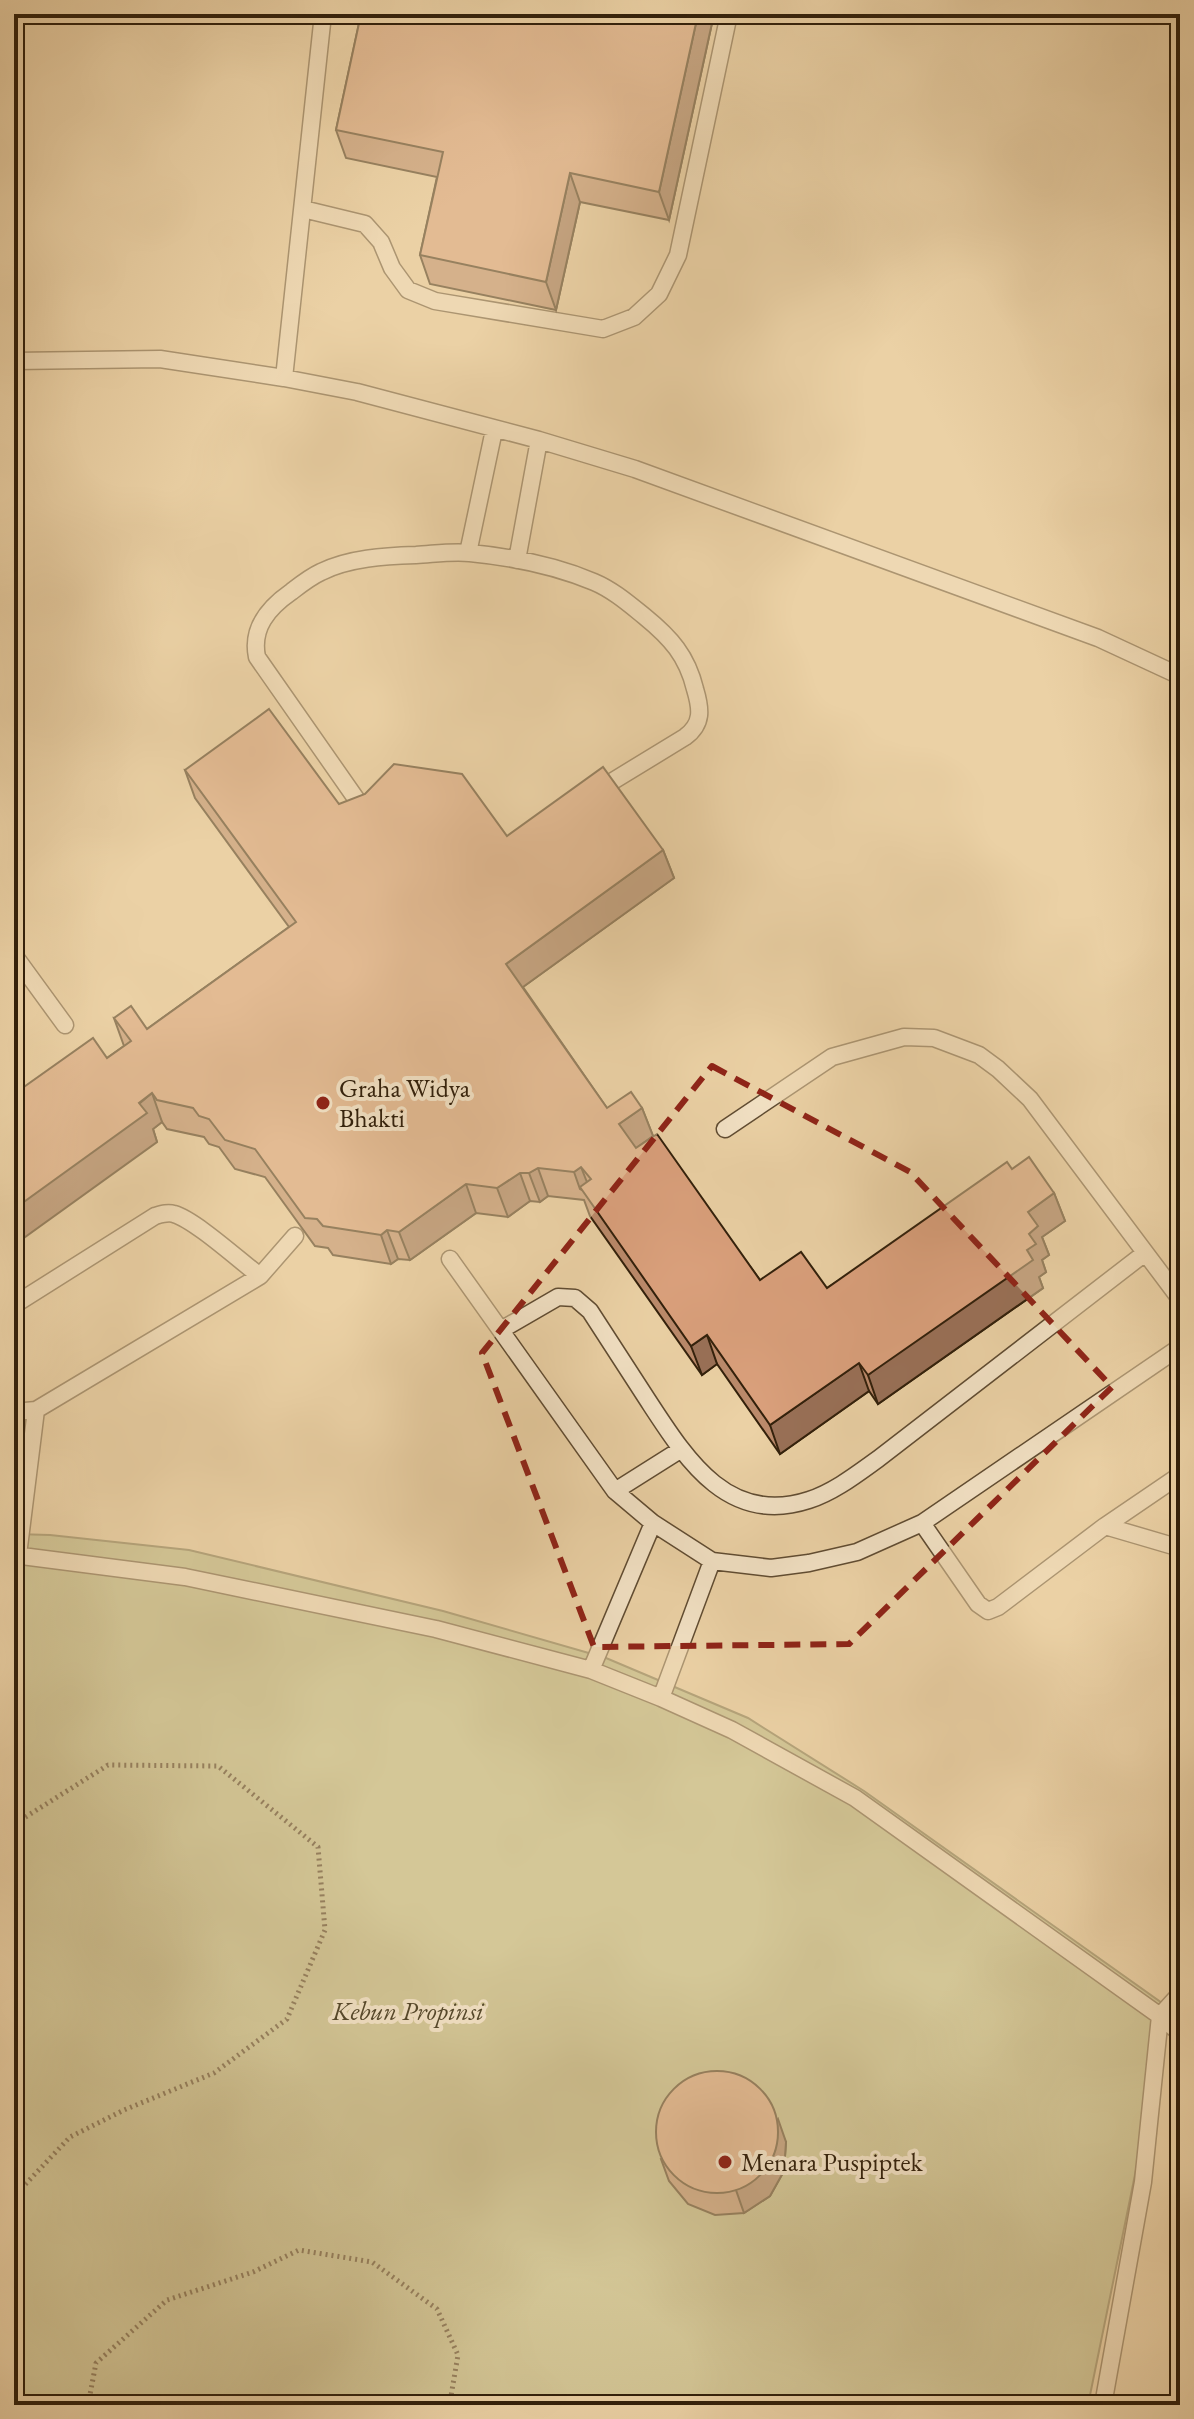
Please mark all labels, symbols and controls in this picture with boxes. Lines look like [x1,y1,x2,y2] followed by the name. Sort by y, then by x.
[339,1071,471,1135] place label: Graha Widya Bhakti
[314,1094,332,1112] marker: Graha Widya Bhakti
[331,1994,485,2028] park label: Kebun Propinsi
[741,2145,924,2179] place label: Menara Puspiptek
[716,2153,734,2171] marker: Menara Puspiptek

